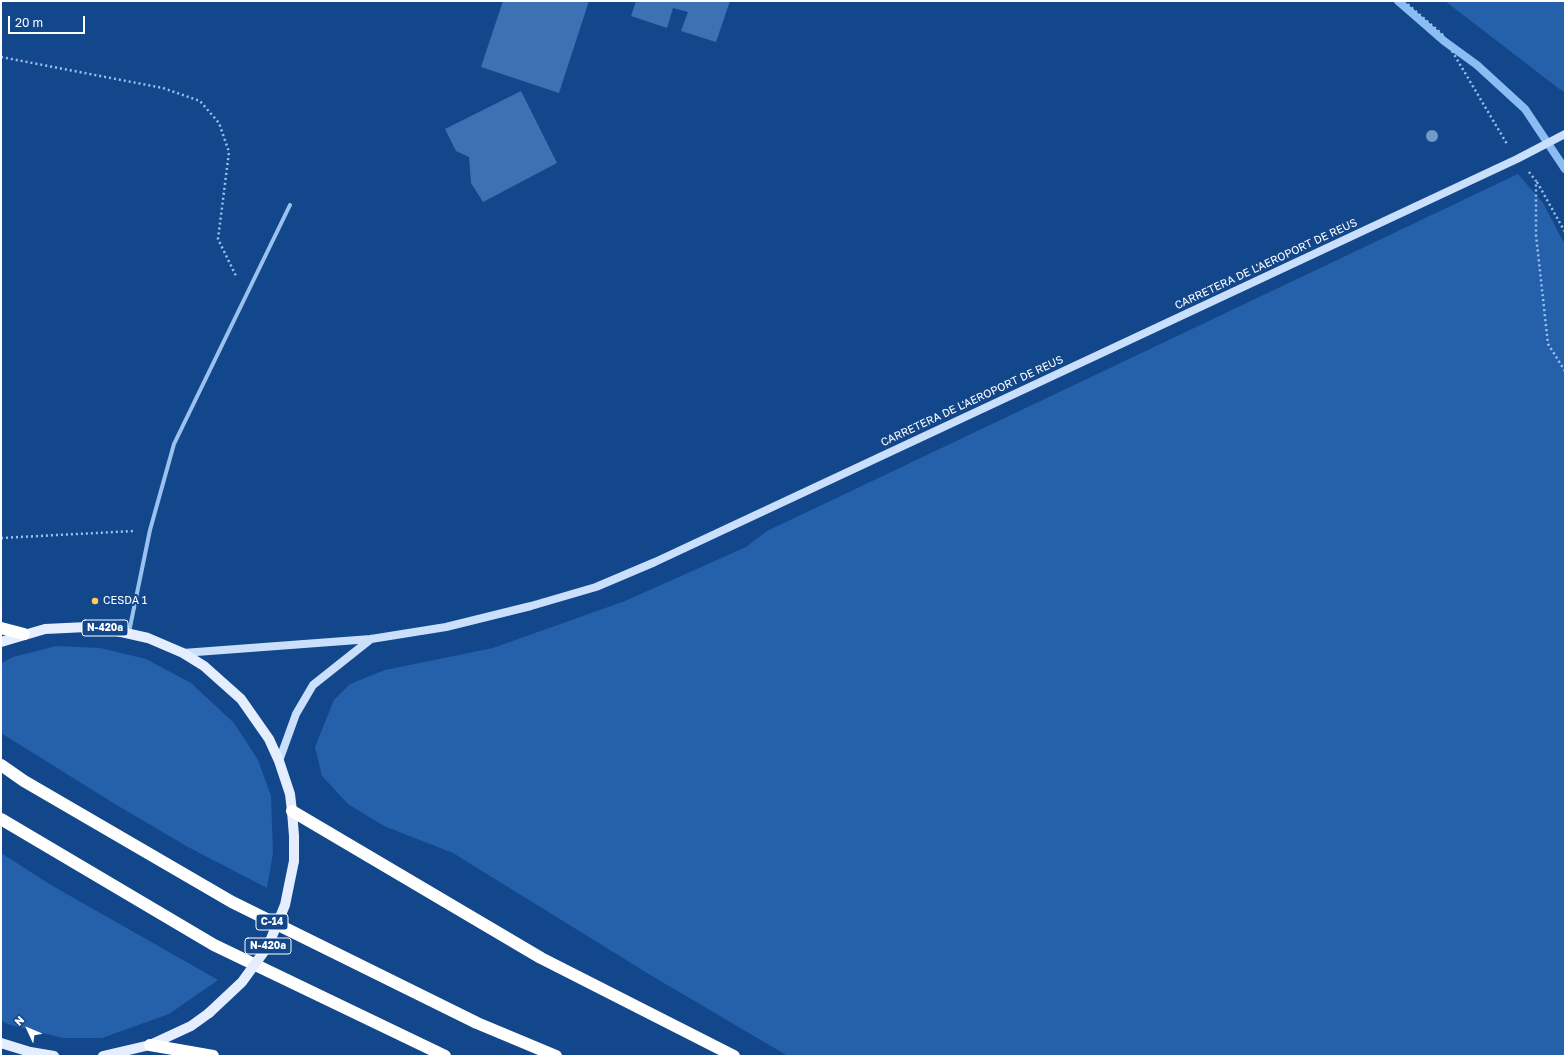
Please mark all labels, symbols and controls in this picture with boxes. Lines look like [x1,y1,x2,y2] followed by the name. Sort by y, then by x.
[10,8,87,34] scale bar
[15,15,43,30] text: 20 m
[1173,216,1359,312] street label: CARRETERA DE L'AEROPORT DE REUS
[879,353,1065,449] street label: CARRETERA DE L'AEROPORT DE REUS
[103,594,147,608] place label: CESDA 1
[90,596,100,606] marker: CESDA 1
[82,620,128,636] road number: N-420a
[256,914,288,930] road number: C-14
[245,938,291,954] road number: N-420a
[8,1009,48,1049] north arrow
[11,1013,27,1028] text: N

